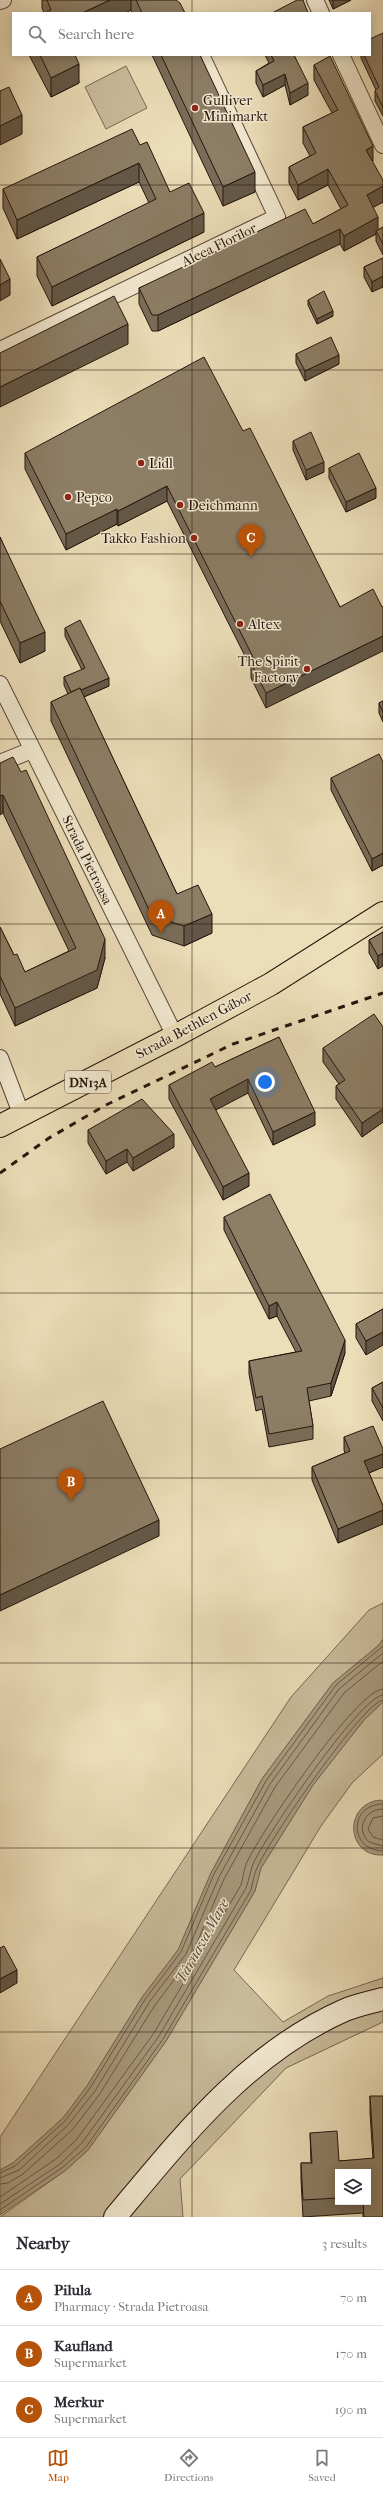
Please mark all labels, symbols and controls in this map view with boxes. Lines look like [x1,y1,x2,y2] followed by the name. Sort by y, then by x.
[12,12,371,56] search box
[26,23,48,45] icon: search
[58,25,134,43] text: Search here
[203,92,268,125] place label: Gulliver Minimarkt
[190,103,200,113] marker: Gulliver Minimarkt
[178,220,259,271] street label: Aleea Florilor
[149,455,173,472] place label: Lidl
[136,458,146,468] marker: Lidl
[76,489,112,506] place label: Pepco
[63,492,73,502] marker: Pepco
[188,497,258,514] place label: Deichmann
[175,500,185,510] marker: Deichmann
[238,524,264,557] pin: C
[101,530,186,547] place label: Takko Fashion
[189,533,199,543] marker: Takko Fashion
[247,616,281,633] place label: Altex
[235,619,245,629] marker: Altex
[238,653,300,686] place label: The Spirit Factory
[302,664,312,674] marker: The Spirit Factory
[58,813,116,908] street label: Strada Pietroasa
[148,900,174,933] pin: A
[133,987,255,1063] street label: Strada Bethlen Gábor
[65,1071,111,1093] road number: DN13A
[255,1072,275,1092] your location
[58,1468,84,1501] pin: B
[171,1895,233,1986] water label: Târnava Mare
[335,2169,371,2205] map controls
[335,2169,371,2205] button: layers
[16,2233,70,2253] text: Nearby
[322,2236,367,2251] text: 3 results
[54,2281,91,2299] text: Pilula
[25,2290,33,2305] text: A
[340,2290,367,2305] text: 70 m
[54,2299,209,2314] text: Pharmacy · Strada Pietroasa
[54,2337,113,2355] text: Kaufland
[25,2346,33,2361] text: B
[335,2346,367,2361] text: 170 m
[54,2355,127,2370] text: Supermarket
[54,2393,104,2411] text: Merkur
[25,2402,33,2417] text: C
[335,2402,367,2417] text: 190 m
[54,2411,127,2426] text: Supermarket
[47,2447,69,2484] tab: Map
[164,2447,214,2484] tab: Directions
[308,2447,336,2484] tab: Saved

